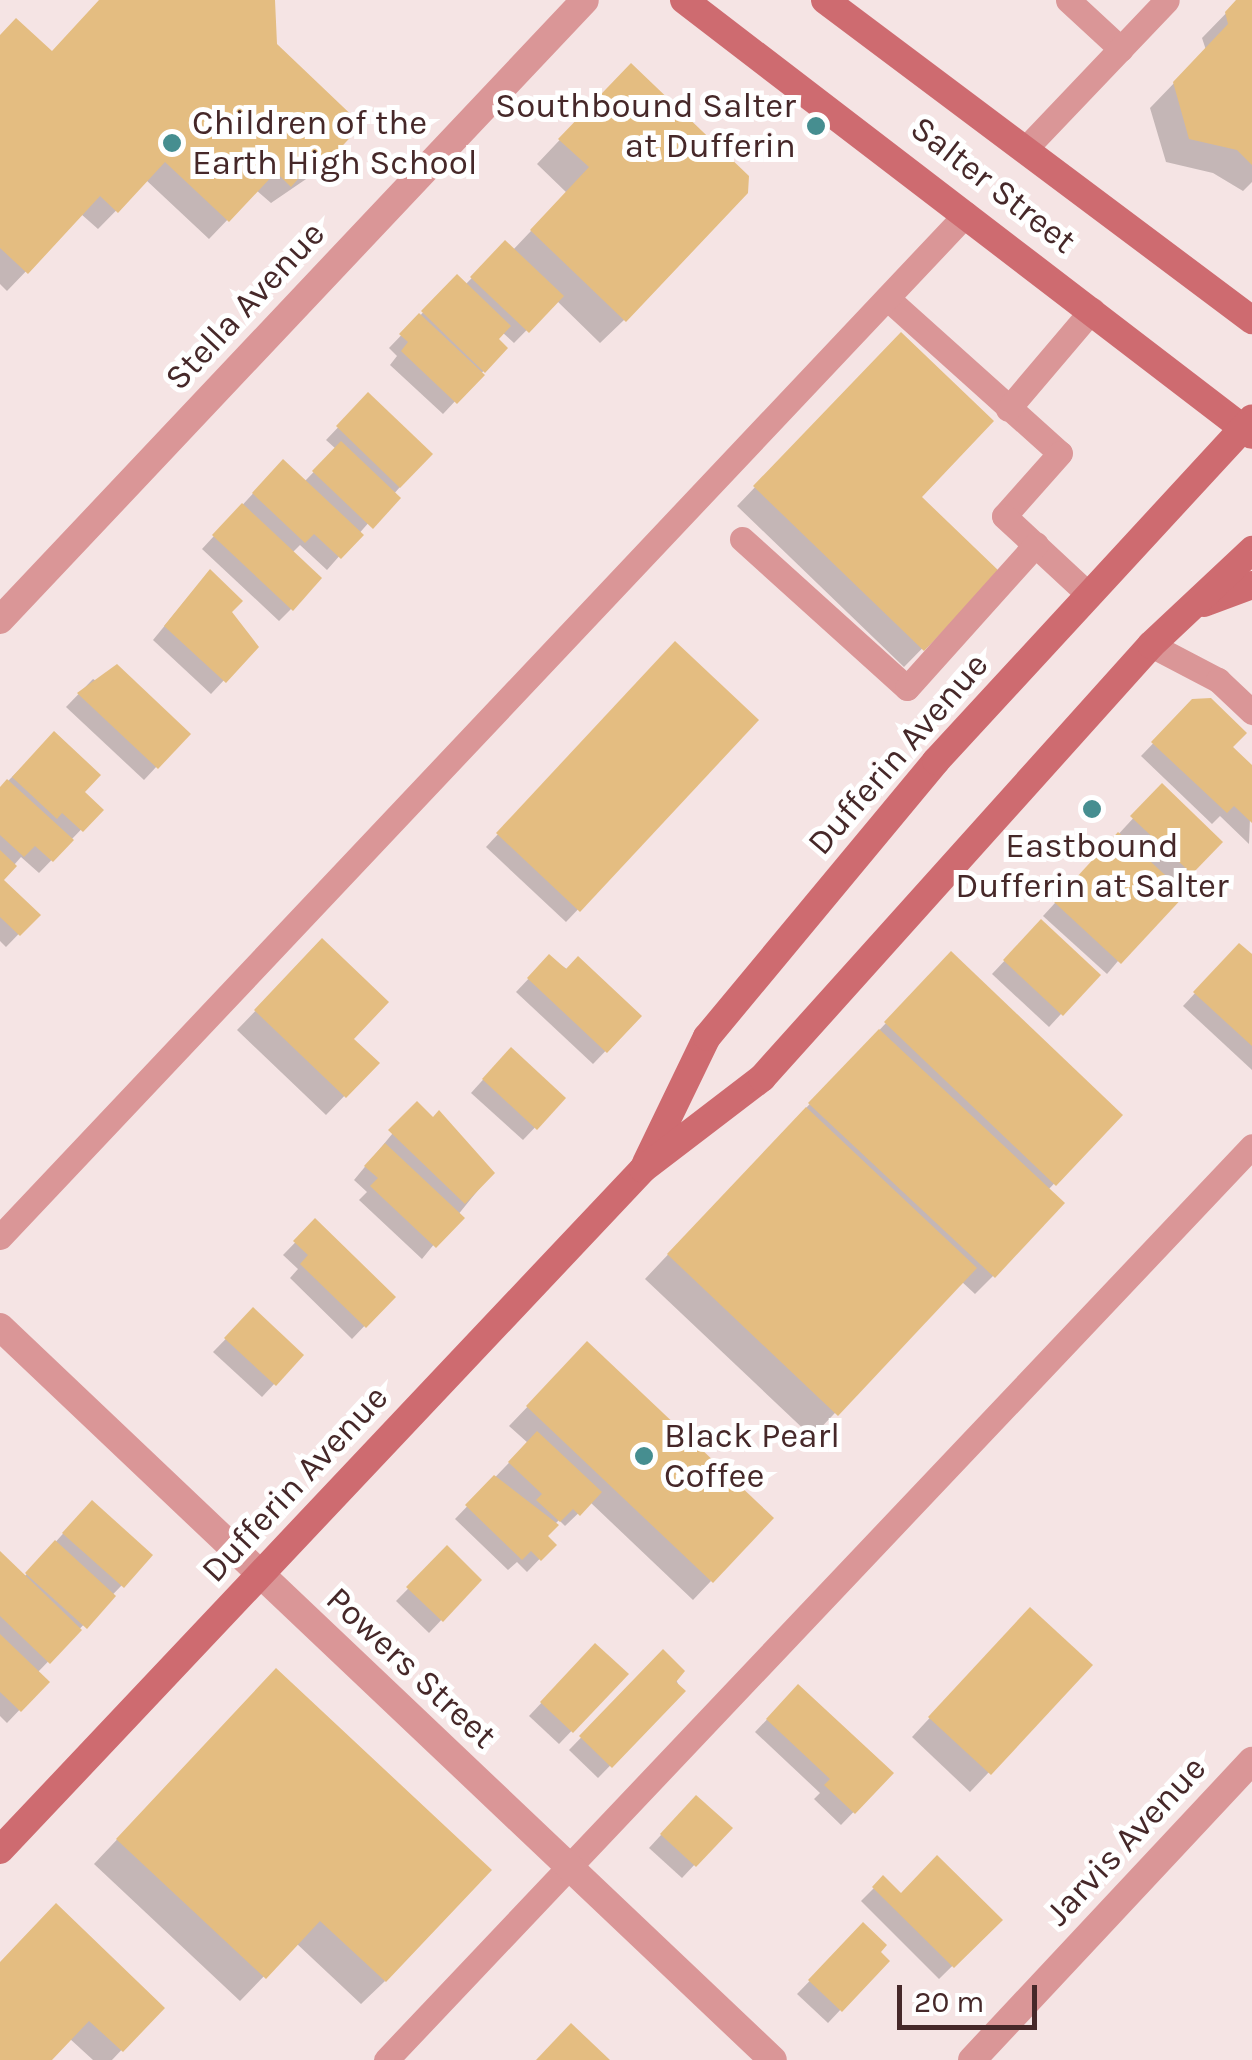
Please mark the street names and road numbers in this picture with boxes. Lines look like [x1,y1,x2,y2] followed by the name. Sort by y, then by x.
[902,107,1084,263] street label: Salter Street
[156,213,334,399] street label: Stella Avenue
[799,644,997,864] street label: Dufferin Avenue
[193,1377,397,1591] street label: Dufferin Avenue
[317,1579,505,1757] street label: Powers Street
[1037,1748,1215,1934] street label: Jarvis Avenue

